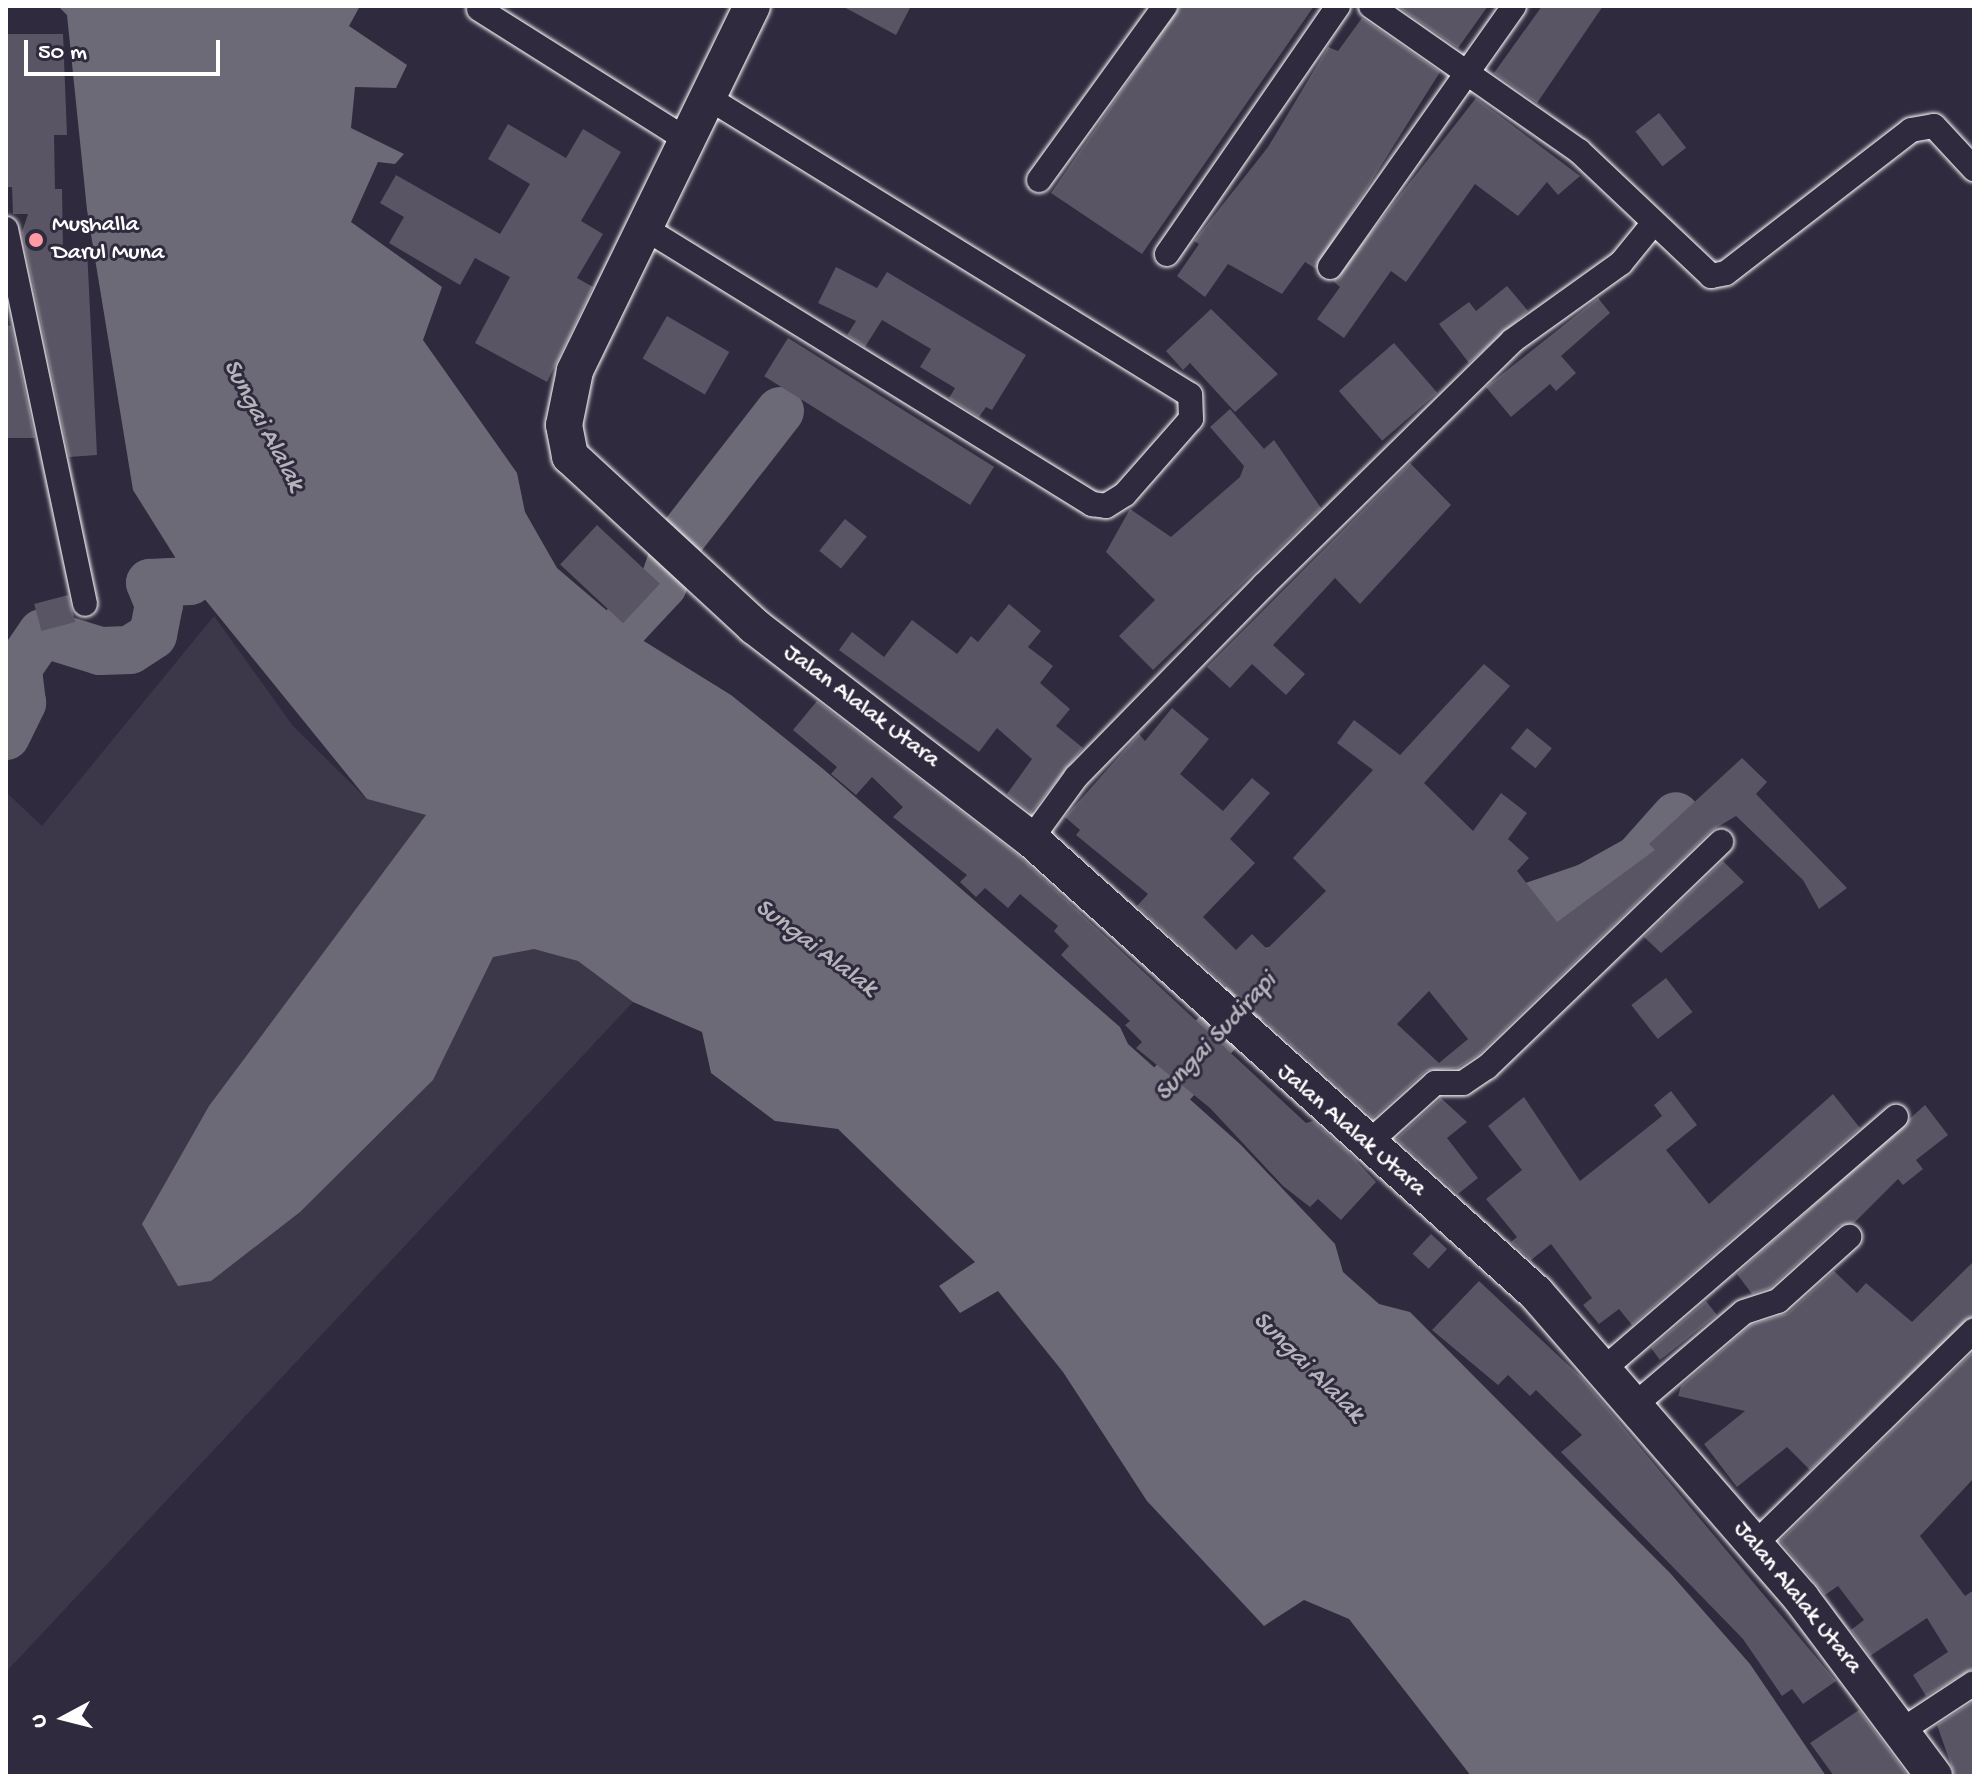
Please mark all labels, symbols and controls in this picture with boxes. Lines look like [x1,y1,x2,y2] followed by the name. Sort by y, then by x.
[28,24,224,74] scale bar
[38,39,87,68] text: 50 m
[52,212,164,268] place label: Mushalla Darul Muna
[27,231,45,249] marker: Mushalla Darul Muna
[214,355,310,497] water label: Sungai Alalak
[777,639,945,775] street label: Jalan Alalak Utara
[748,893,882,1005] water label: Sungai Alalak
[1149,967,1285,1109] water label: Sungai Sudirapi
[1271,1058,1431,1204] street label: Jalan Alalak Utara
[1245,1306,1369,1430] water label: Sungai Alalak
[1727,1516,1867,1680] street label: Jalan Alalak Utara
[24,1678,104,1758] north arrow
[27,1713,54,1729] text: U

